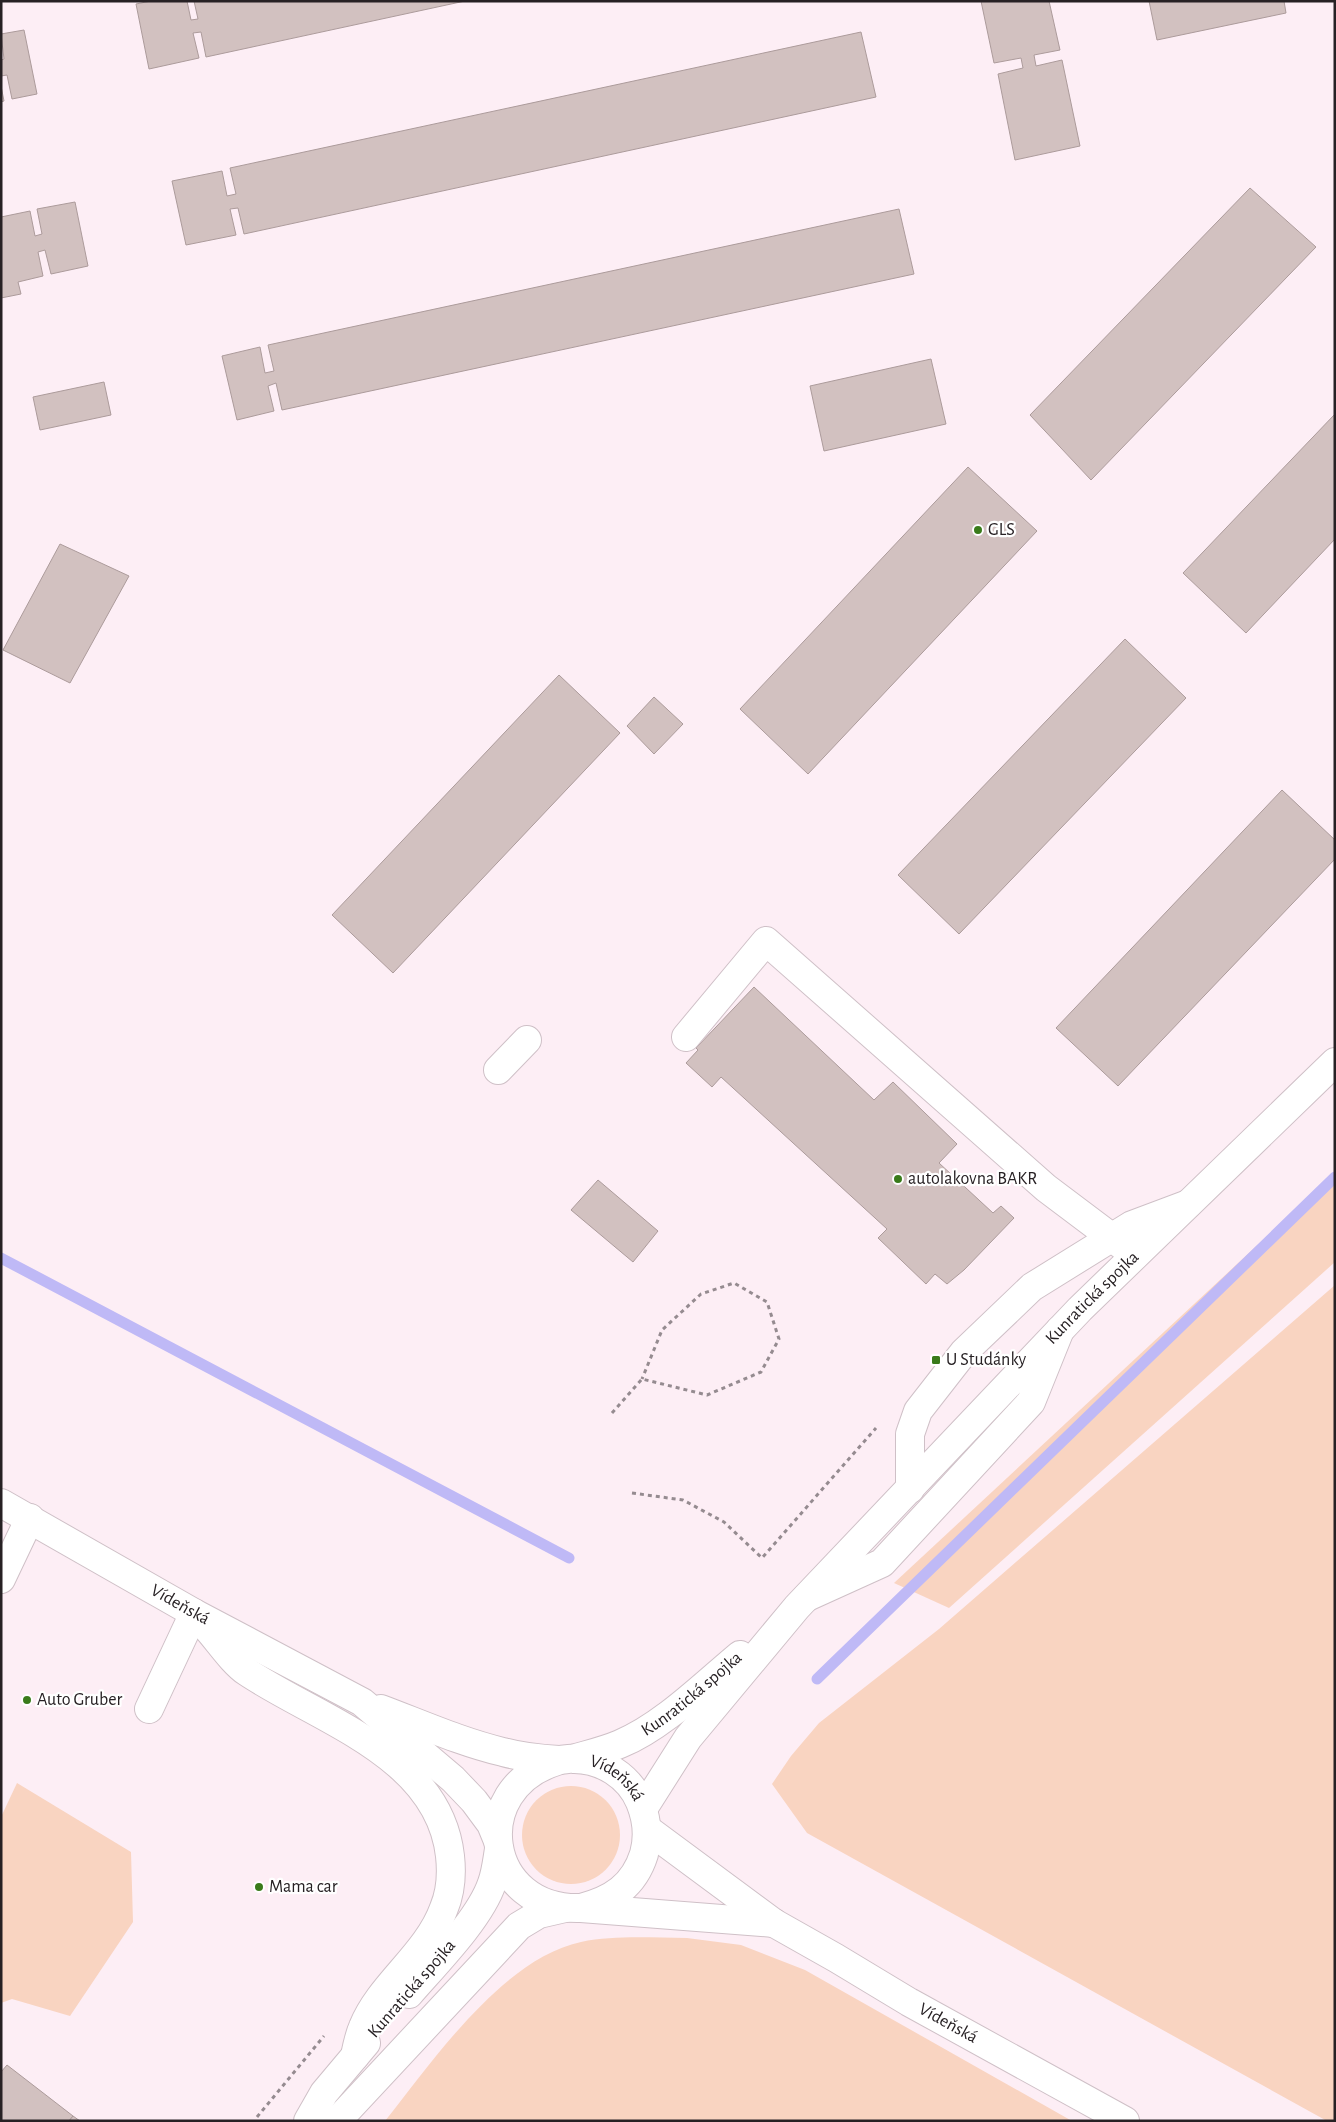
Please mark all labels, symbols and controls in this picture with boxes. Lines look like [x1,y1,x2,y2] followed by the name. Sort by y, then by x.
[988,521,1015,539] place label: GLS
[972,524,984,536] marker: GLS
[908,1170,1037,1188] place label: autolakovna BAKR
[892,1173,904,1185] marker: autolakovna BAKR
[1042,1248,1143,1348] street label: Kunratická spojka
[946,1351,1027,1369] place label: U Studánky
[930,1354,942,1366] marker: U Studánky
[148,1581,212,1628] street label: Vídeňská
[638,1648,746,1740] street label: Kunratická spojka
[37,1691,123,1709] place label: Auto Gruber
[21,1694,33,1706] marker: Auto Gruber
[588,1752,647,1804] street label: Vídeňská
[269,1878,338,1896] place label: Mama car
[253,1881,265,1893] marker: Mama car
[365,1937,459,2041] street label: Kunratická spojka
[916,2000,981,2047] street label: Vídeňská

